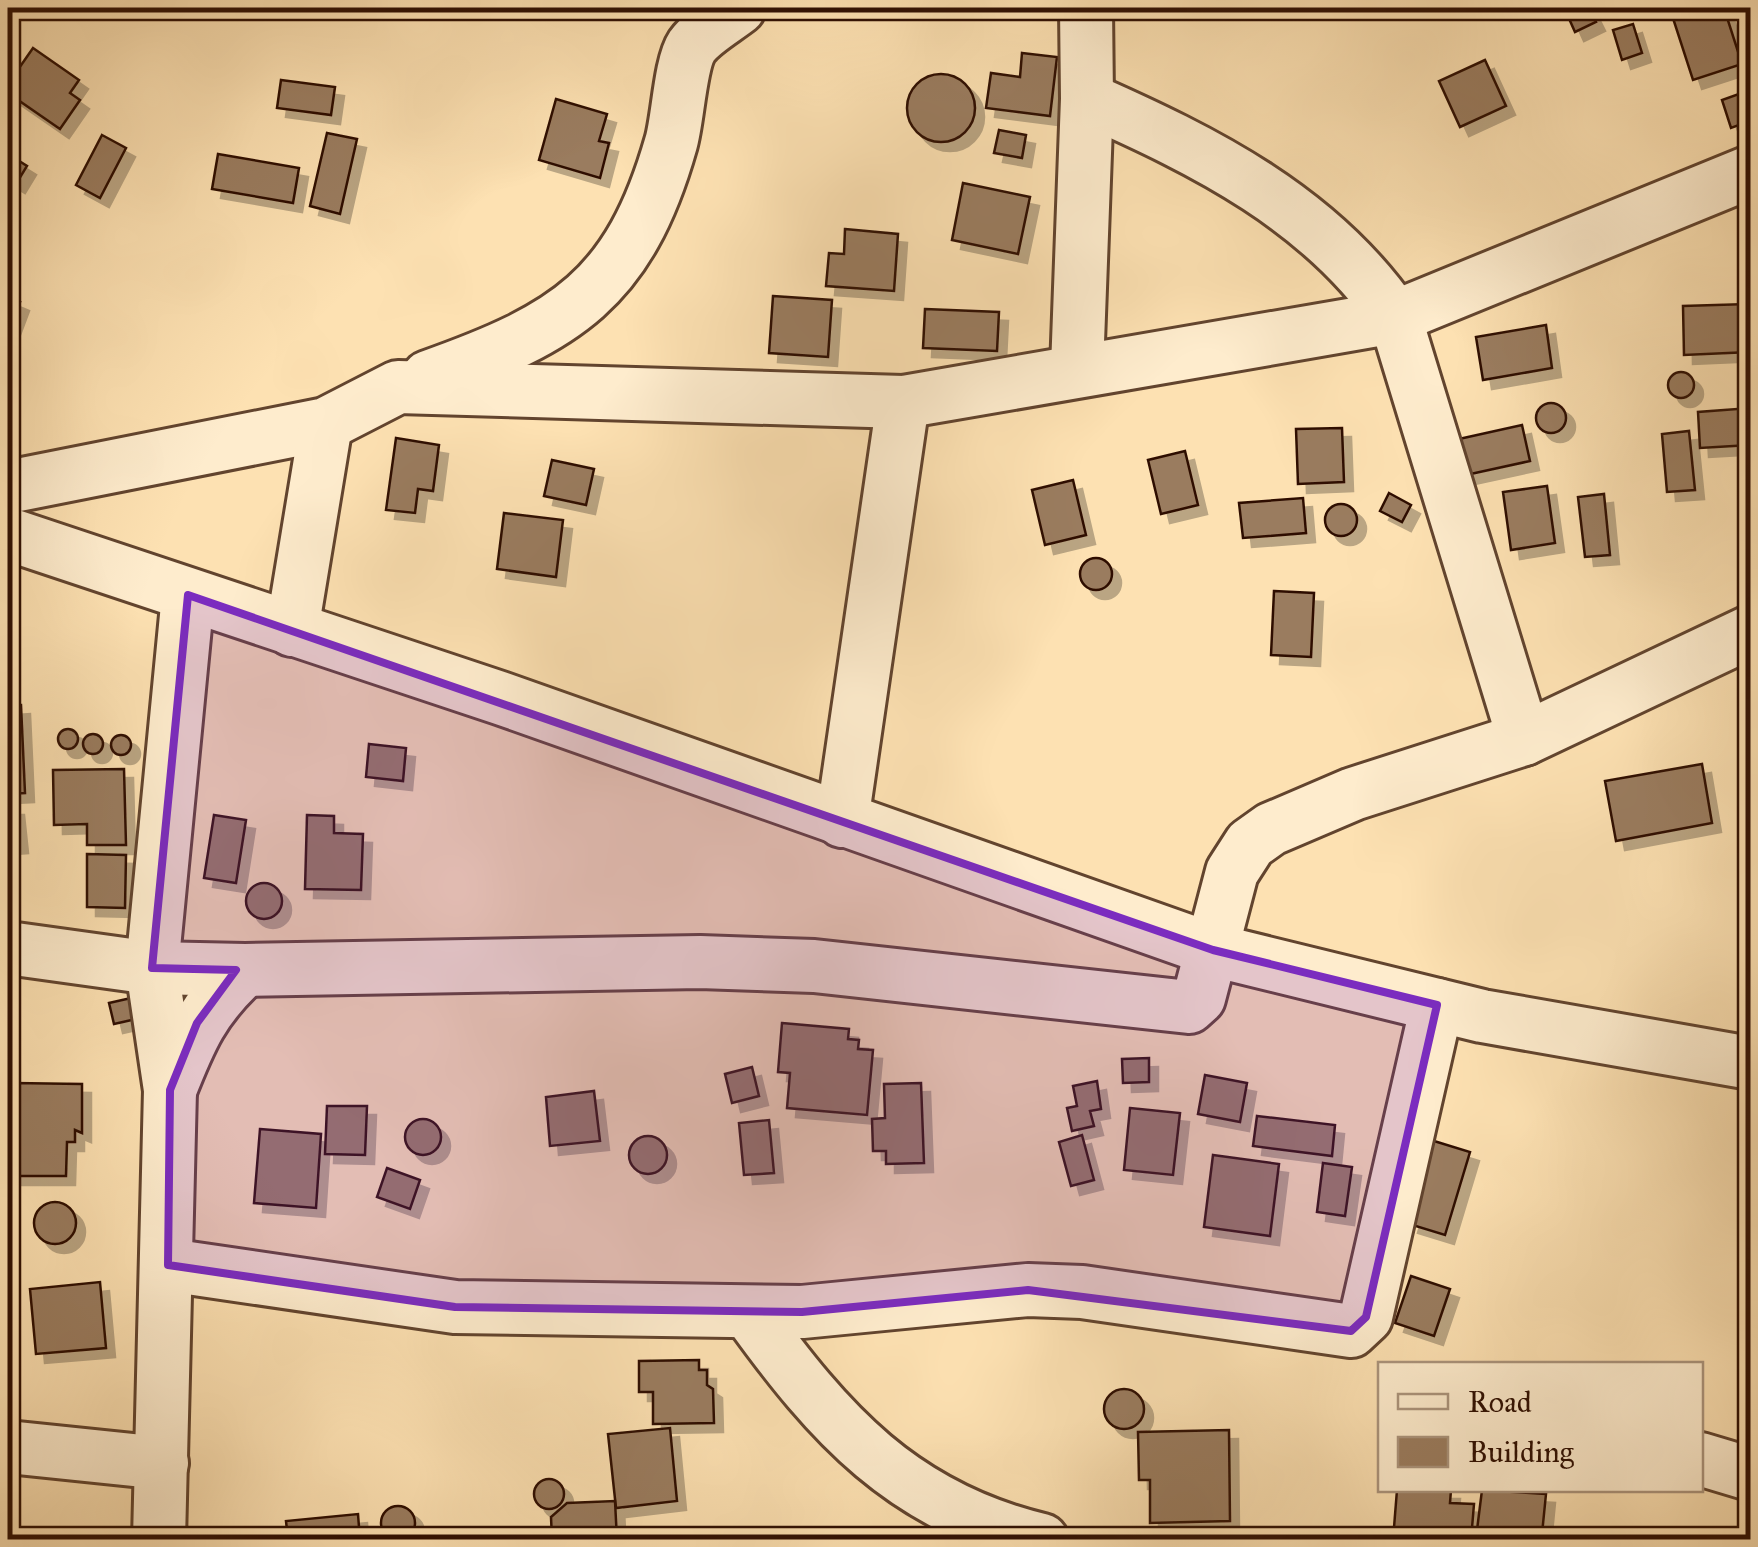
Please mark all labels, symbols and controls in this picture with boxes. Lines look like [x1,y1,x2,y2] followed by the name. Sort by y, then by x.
[1378,1362,1703,1492] legend
[1468,1384,1532,1420] text: Road
[1468,1434,1575,1470] text: Building

